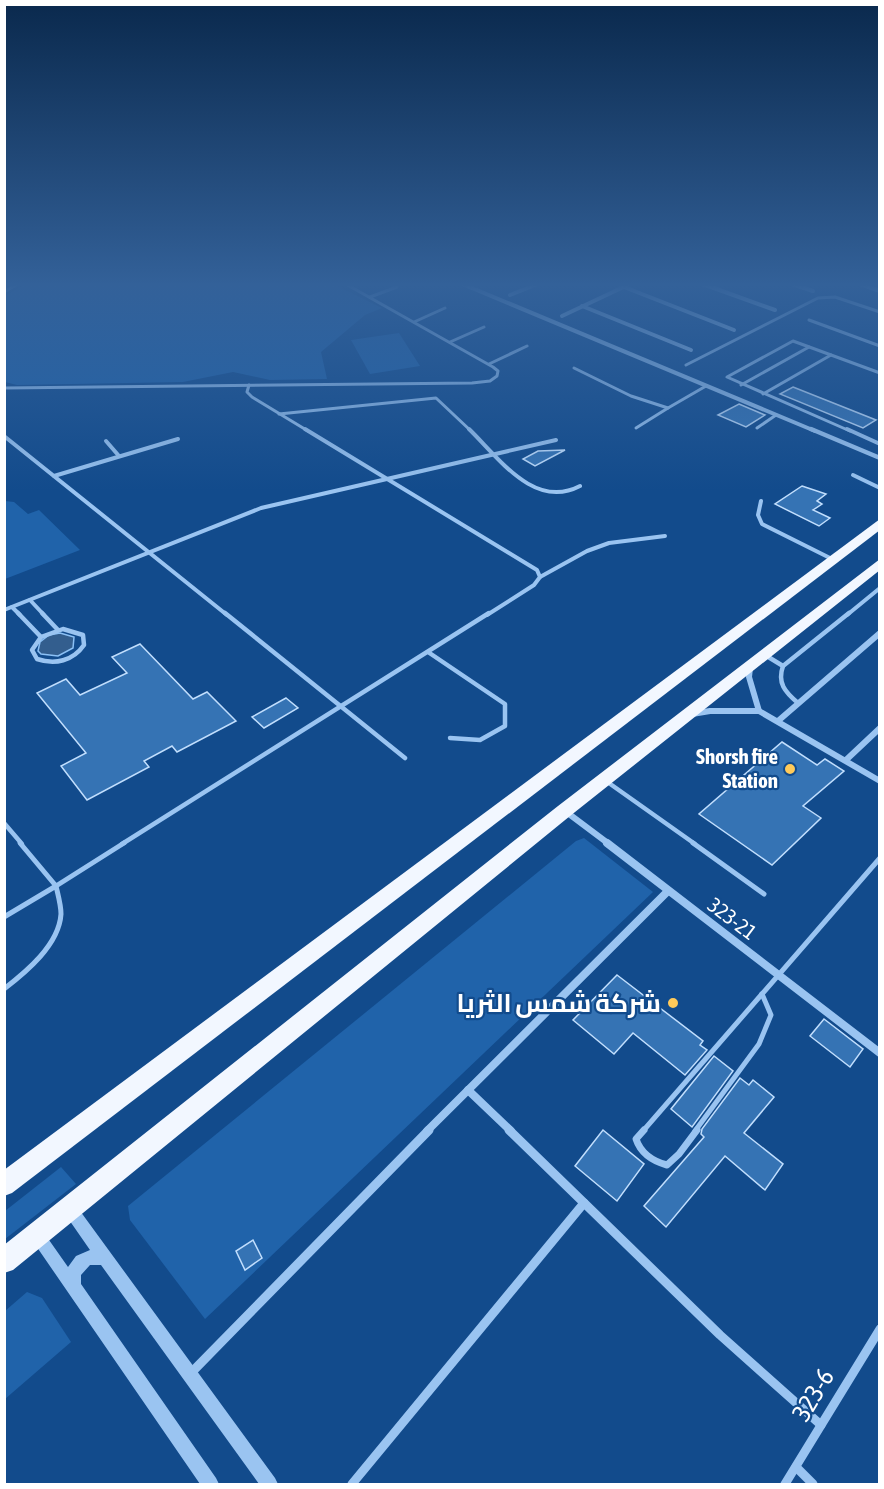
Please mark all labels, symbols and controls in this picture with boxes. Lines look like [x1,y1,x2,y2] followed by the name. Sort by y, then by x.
[696,744,778,792] place label: Shorsh fire Station
[783,762,797,776] marker: Shorsh fire Station
[704,892,762,944] street label: 323-21
[457,988,661,1019] place label: شركة شمس الثريا
[666,996,680,1010] marker: شركة شمس الثريا
[786,1364,840,1426] street label: 323-6

